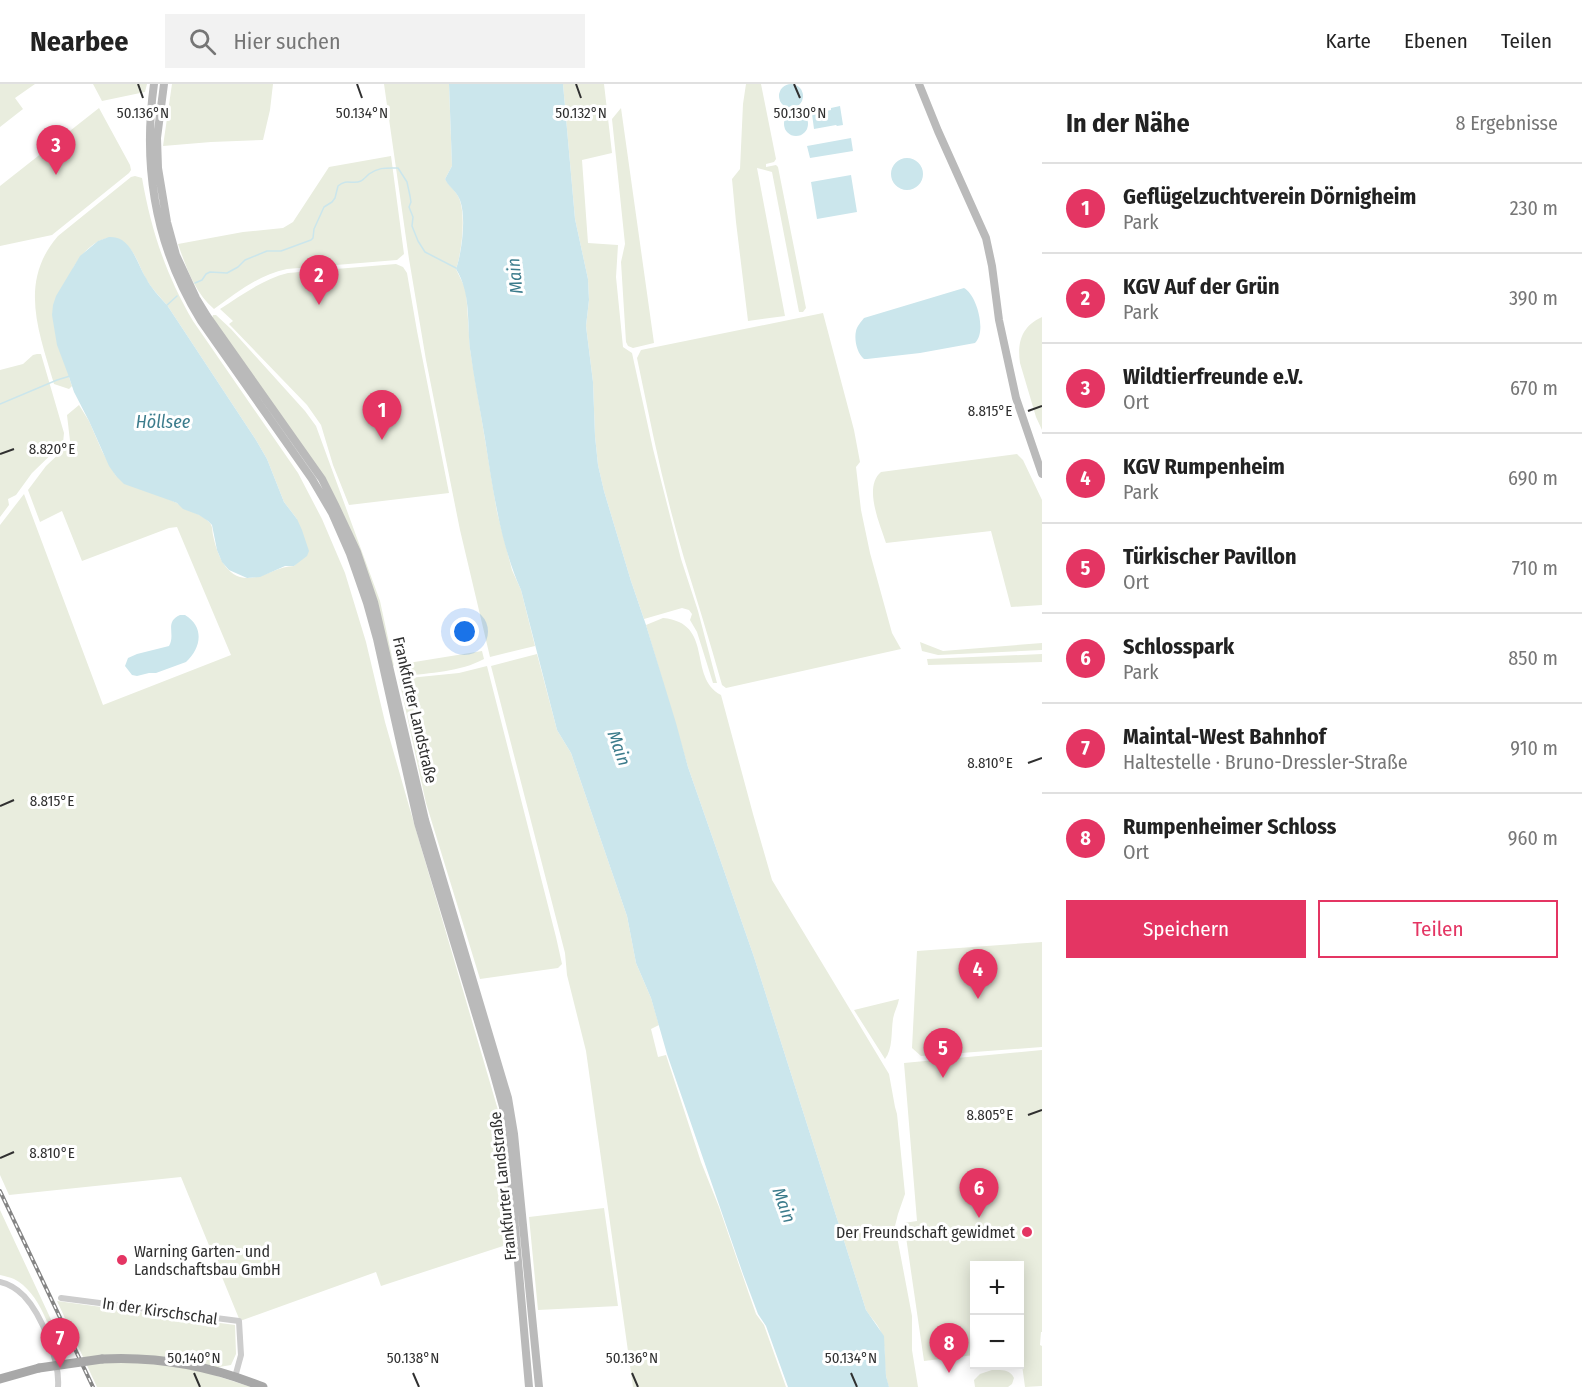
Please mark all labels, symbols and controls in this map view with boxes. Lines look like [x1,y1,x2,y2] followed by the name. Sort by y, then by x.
[165,14,585,68] search box
[30,25,129,58] text: Nearbee
[186,25,219,58] icon: search
[234,28,340,55] text: Hier suchen
[1325,28,1371,54] text: Karte
[1404,28,1468,54] text: Ebenen
[1501,28,1552,54] text: Teilen
[117,104,169,122] text: 50.136°N
[336,104,388,122] text: 50.134°N
[555,104,607,122] text: 50.132°N
[774,104,826,122] text: 50.130°N
[1066,108,1190,139] text: In der Nähe
[1455,111,1558,135] text: 8 Ergebnisse
[36,126,76,175] pin: 3
[1123,183,1416,210] text: Geflügelzuchtverein Dörnigheim
[1081,196,1090,220] text: 1
[1510,196,1558,220] text: 230 m
[1123,210,1159,234] text: Park
[300,256,338,305] pin: 2
[502,257,528,295] water label: Main
[1123,273,1279,300] text: KGV Auf der Grün
[1081,286,1090,310] text: 2
[1509,286,1558,310] text: 390 m
[1123,300,1159,324] text: Park
[1123,363,1303,390] text: Wildtierfreunde e.V.
[1081,376,1090,400] text: 3
[1510,376,1558,400] text: 670 m
[362,390,401,440] pin: 1
[1123,390,1149,414] text: Ort
[968,402,1012,420] text: 8.815°E
[136,411,191,433] water label: Höllsee
[29,440,75,458] text: 8.820°E
[1123,453,1285,480] text: KGV Rumpenheim
[1080,466,1091,490] text: 4
[1508,466,1558,490] text: 690 m
[1123,480,1159,504] text: Park
[1123,543,1297,570] text: Türkischer Pavillon
[1081,556,1090,580] text: 5
[1512,556,1558,580] text: 710 m
[1123,570,1149,594] text: Ort
[450,617,479,646] your location
[1123,633,1234,660] text: Schlosspark
[389,635,441,785] street label: Frankfurter Landstraße
[1080,646,1091,670] text: 6
[1508,646,1558,670] text: 850 m
[1123,660,1159,684] text: Park
[1123,723,1326,750] text: Maintal-West Bahnhof
[603,727,635,769] water label: Main
[1081,736,1090,760] text: 7
[1510,736,1558,760] text: 910 m
[1123,750,1408,774] text: Haltestelle · Bruno-Dressler-Straße
[967,754,1013,772] text: 8.810°E
[30,792,74,810] text: 8.815°E
[1123,813,1336,840] text: Rumpenheimer Schloss
[1080,826,1091,850] text: 8
[1508,826,1558,850] text: 960 m
[1123,840,1149,864] text: Ort
[1066,900,1306,958] button: Speichern
[1318,900,1558,958] button: Teilen
[958,950,998,999] pin: 4
[924,1028,962,1078] pin: 5
[967,1106,1013,1124] text: 8.805°E
[486,1111,520,1261] street label: Frankfurter Landstraße
[29,1144,75,1162] text: 8.810°E
[960,1168,998,1218] pin: 6
[768,1184,800,1226] water label: Main
[836,1223,1016,1242] place label: Der Freundschaft gewidmet
[1020,1225,1034,1239] marker: Der Freundschaft gewidmet
[134,1242,281,1279] place label: Warning Garten- und Landschaftsbau GmbH
[115,1253,129,1267] marker: Warning Garten- und Landschaftsbau GmbH
[970,1261,1024,1369] map controls
[970,1261,1024,1315] button: +
[101,1294,219,1328] street label: In der Kirschschal
[970,1315,1024,1369] button: −
[40,1318,80,1368] pin: 7
[930,1324,968,1373] pin: 8
[167,1349,221,1367] text: 50.140°N
[387,1349,439,1367] text: 50.138°N
[606,1349,658,1367] text: 50.136°N
[825,1349,877,1367] text: 50.134°N

